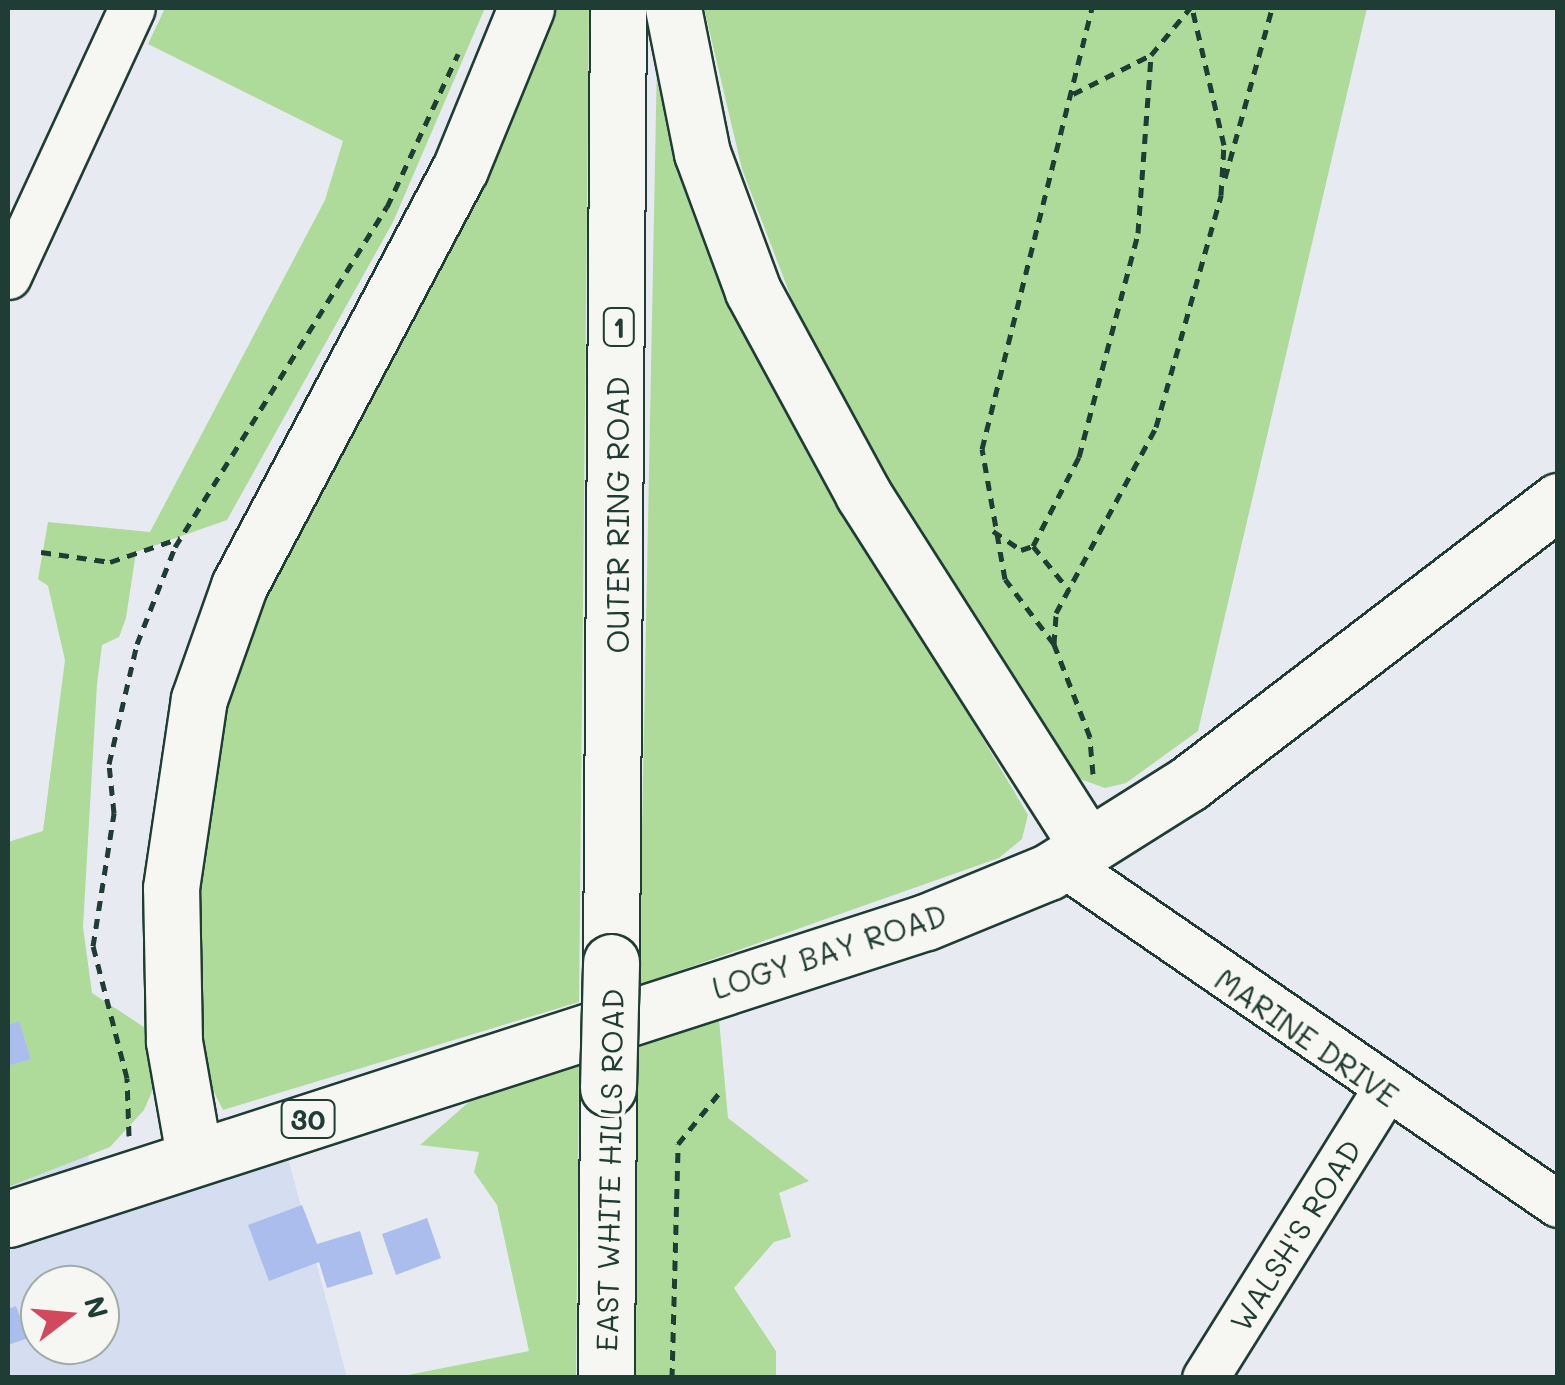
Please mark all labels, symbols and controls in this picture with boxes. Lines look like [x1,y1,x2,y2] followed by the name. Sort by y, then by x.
[602,304,636,350] road number: 1
[599,376,635,654] street label: OUTER RING ROAD
[707,896,951,1006] street label: LOGY BAY ROAD
[1208,960,1406,1114] street label: MARINE DRIVE
[588,988,630,1352] street label: EAST WHITE HILLS ROAD
[280,1096,336,1142] road number: 30
[1222,1133,1368,1337] street label: WALSH'S ROAD
[20,1265,120,1365] north arrow
[77,1292,117,1322] text: N

